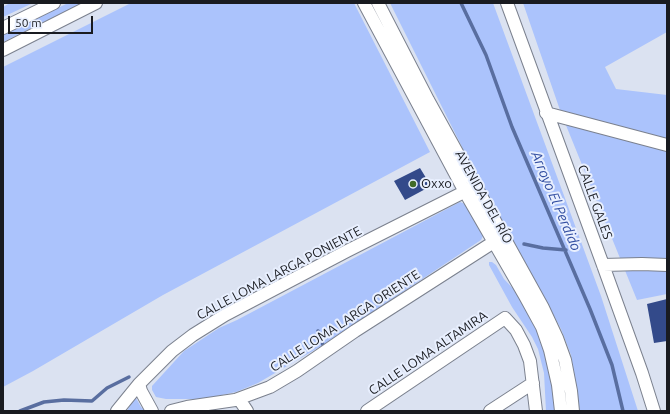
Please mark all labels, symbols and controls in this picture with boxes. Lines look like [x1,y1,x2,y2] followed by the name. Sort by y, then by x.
[10,8,95,34] scale bar
[15,16,42,29] text: 50 m
[452,148,516,246] street label: AVENIDA DEL RÍO
[527,149,585,253] water label: Arroyo El Perdido
[574,163,616,241] street label: CALLE GALES
[421,176,452,192] place label: Oxxo
[408,179,418,189] marker: Oxxo
[194,223,364,323] street label: CALLE LOMA LARGA PONIENTE
[267,267,423,375] street label: CALLE LOMA LARGA ORIENTE
[366,308,490,398] street label: CALLE LOMA ALTAMIRA

